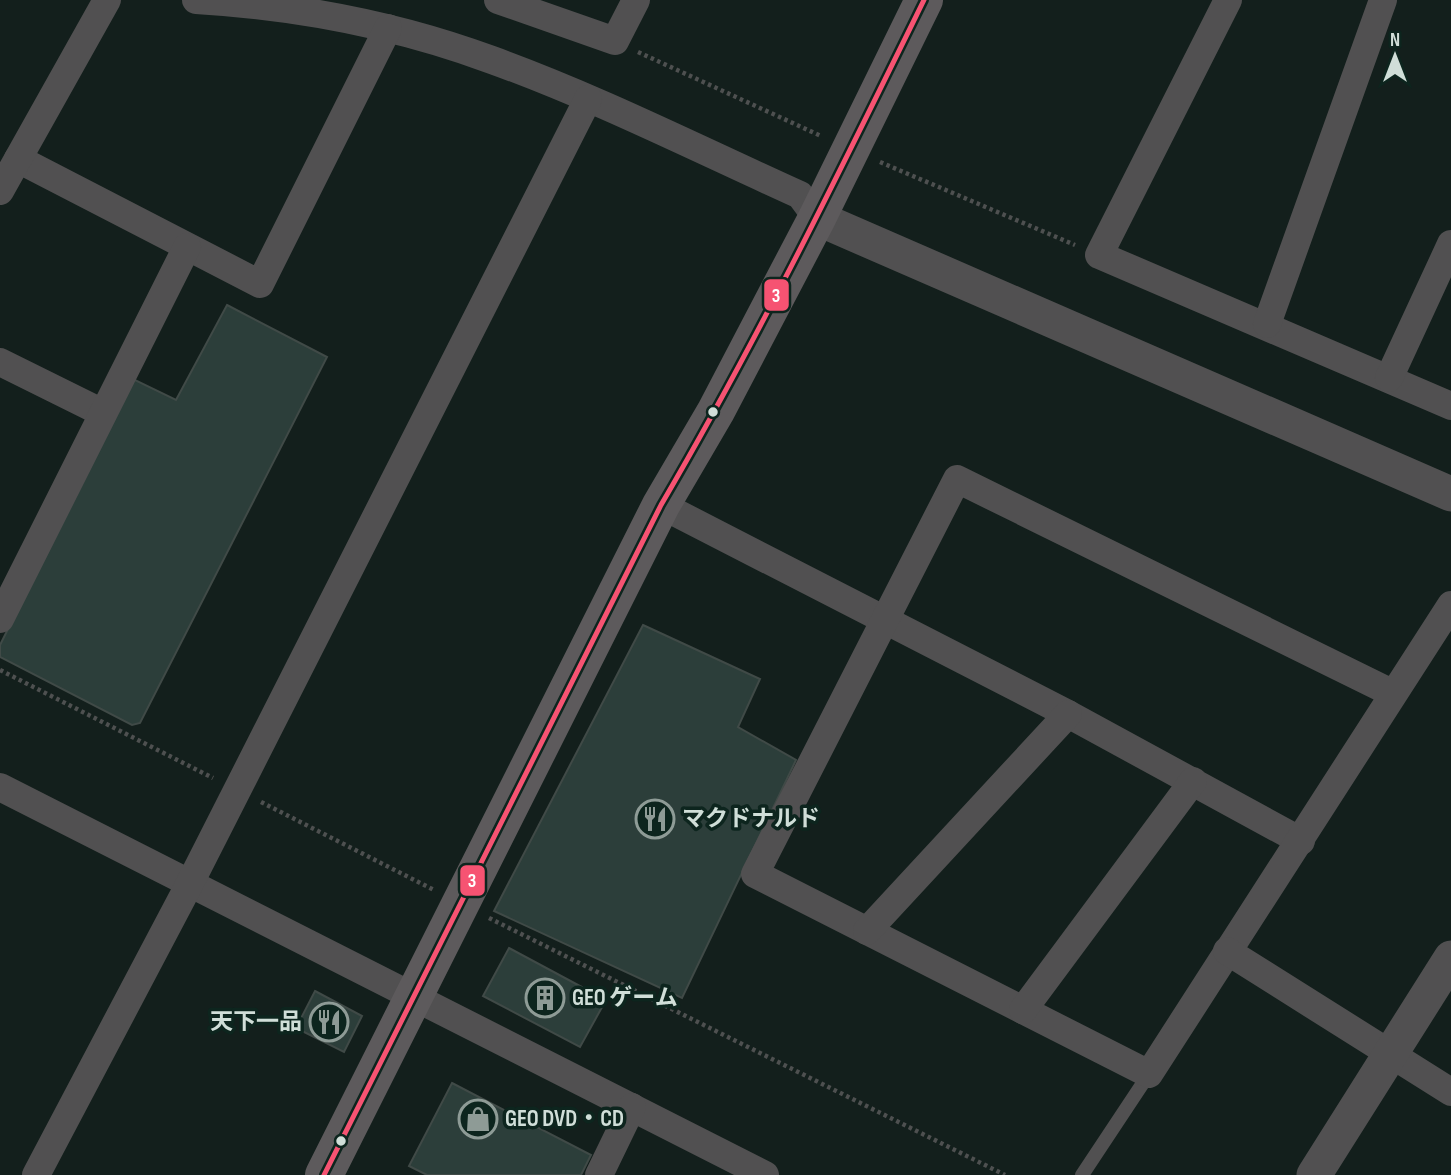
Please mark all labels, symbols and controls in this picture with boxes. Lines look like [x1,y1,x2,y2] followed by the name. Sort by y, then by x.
[1360,21,1430,91] north arrow
[1390,29,1400,52] text: N
[763,278,790,312] line badge: 3
[772,285,780,308] text: 3
[706,405,720,419] unlabelled marker
[634,798,676,840] restaurant icon: マクドナルド
[682,805,820,833] place label: マクドナルド
[459,864,486,897] line badge: 3
[468,870,476,893] text: 3
[524,977,566,1019] building icon: GEO ゲーム
[572,984,678,1012] place label: GEO ゲーム
[308,1001,350,1043] restaurant icon: 天下一品
[210,1008,302,1036] place label: 天下一品
[457,1098,499,1140] shop icon: GEO DVD・CD
[505,1105,624,1133] place label: GEO DVD・CD
[334,1134,348,1148] unlabelled marker

